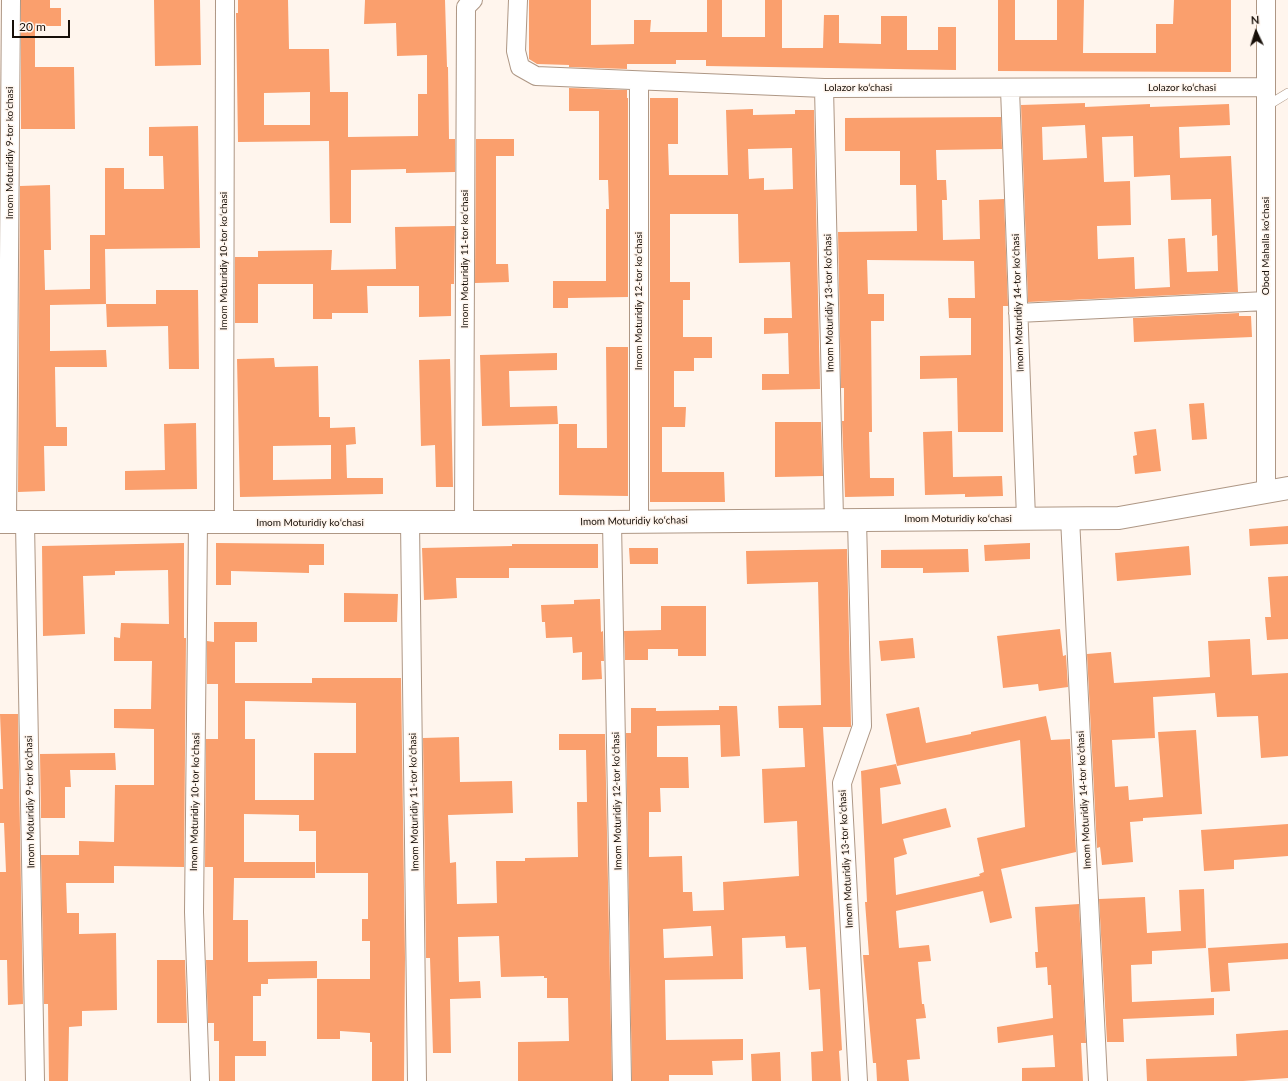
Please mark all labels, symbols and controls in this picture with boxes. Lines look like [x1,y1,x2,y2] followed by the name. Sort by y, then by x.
[14,12,72,38] scale bar
[1236,12,1276,52] north arrow
[1250,13,1260,26] text: N
[19,19,46,34] text: 20 m
[824,82,892,94] street label: Lolazor ko‘chasi
[1148,82,1216,94] street label: Lolazor ko‘chasi
[4,87,16,219] street label: Imom Moturidiy 9-tor koʻchasi
[459,190,471,328] street label: Imom Moturidiy 11-tor koʻchasi
[218,192,230,330] street label: Imom Moturidiy 10-tor koʻchasi
[1260,197,1272,295] street label: Obod Mahalla ko‘chasi
[633,232,645,370] street label: Imom Moturidiy 12-tor koʻchasi
[822,234,836,372] street label: Imom Moturidiy 13-tor koʻchasi
[1010,234,1026,372] street label: Imom Moturidiy 14-tor koʻchasi
[904,513,1012,525] street label: Imom Moturidiy koʻchasi
[580,514,688,528] street label: Imom Moturidiy koʻchasi
[256,517,364,529] street label: Imom Moturidiy koʻchasi
[1074,731,1094,869] street label: Imom Moturidiy 14-tor koʻchasi
[610,732,624,870] street label: Imom Moturidiy 12-tor koʻchasi
[188,733,202,871] street label: Imom Moturidiy 10-tor koʻchasi
[407,733,421,871] street label: Imom Moturidiy 11-tor koʻchasi
[23,736,37,868] street label: Imom Moturidiy 9-tor koʻchasi
[836,790,856,928] street label: Imom Moturidiy 13-tor koʻchasi

